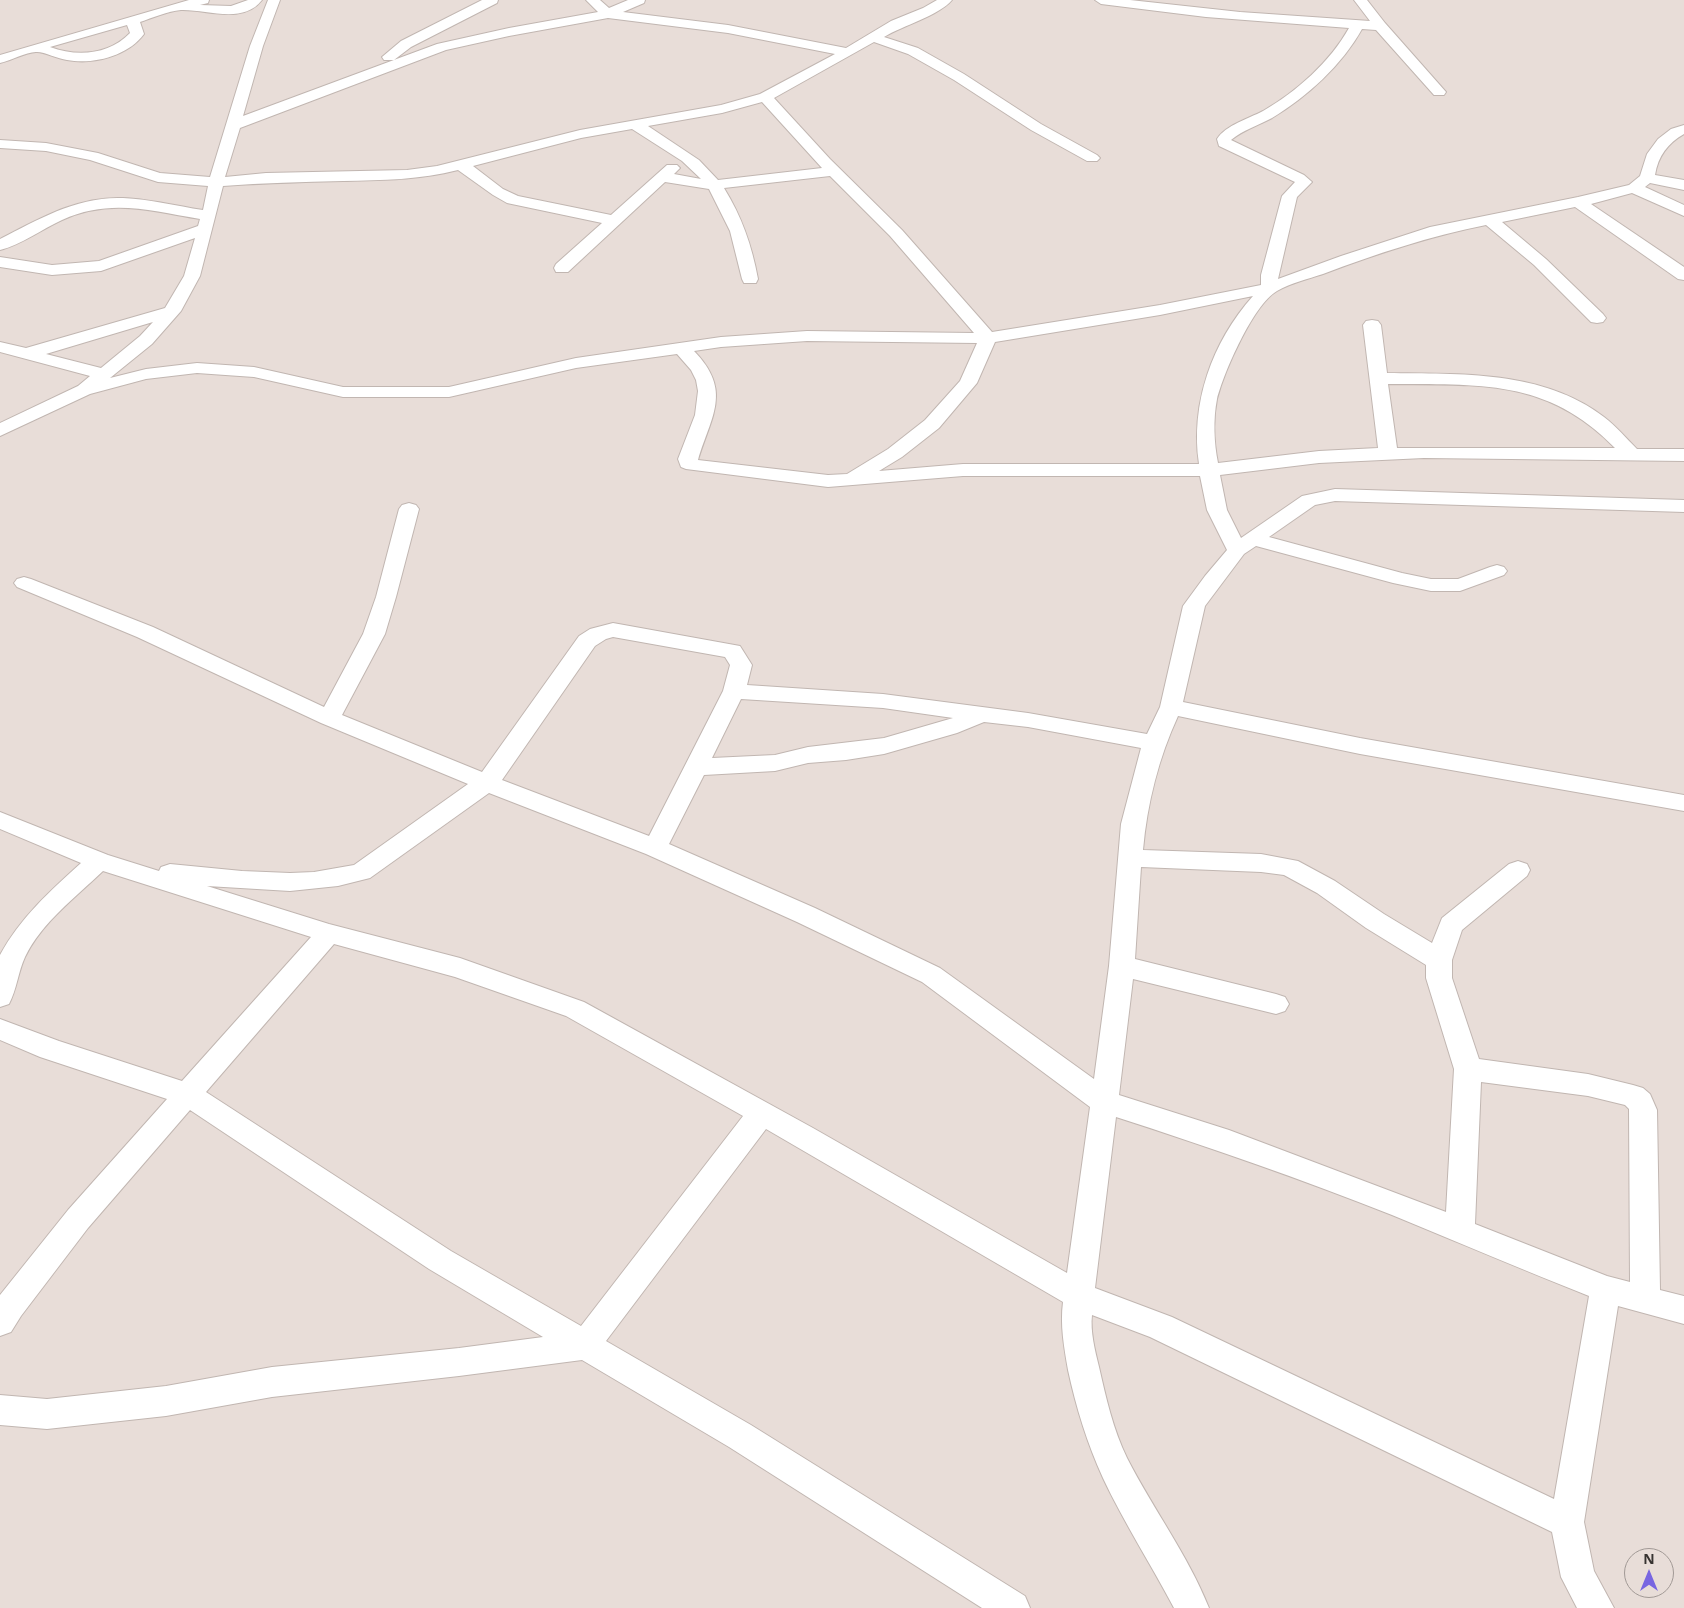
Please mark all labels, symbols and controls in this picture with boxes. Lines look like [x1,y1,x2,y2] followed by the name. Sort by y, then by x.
[1624,1548,1674,1598] north arrow
[1643,1549,1655,1568] text: N

